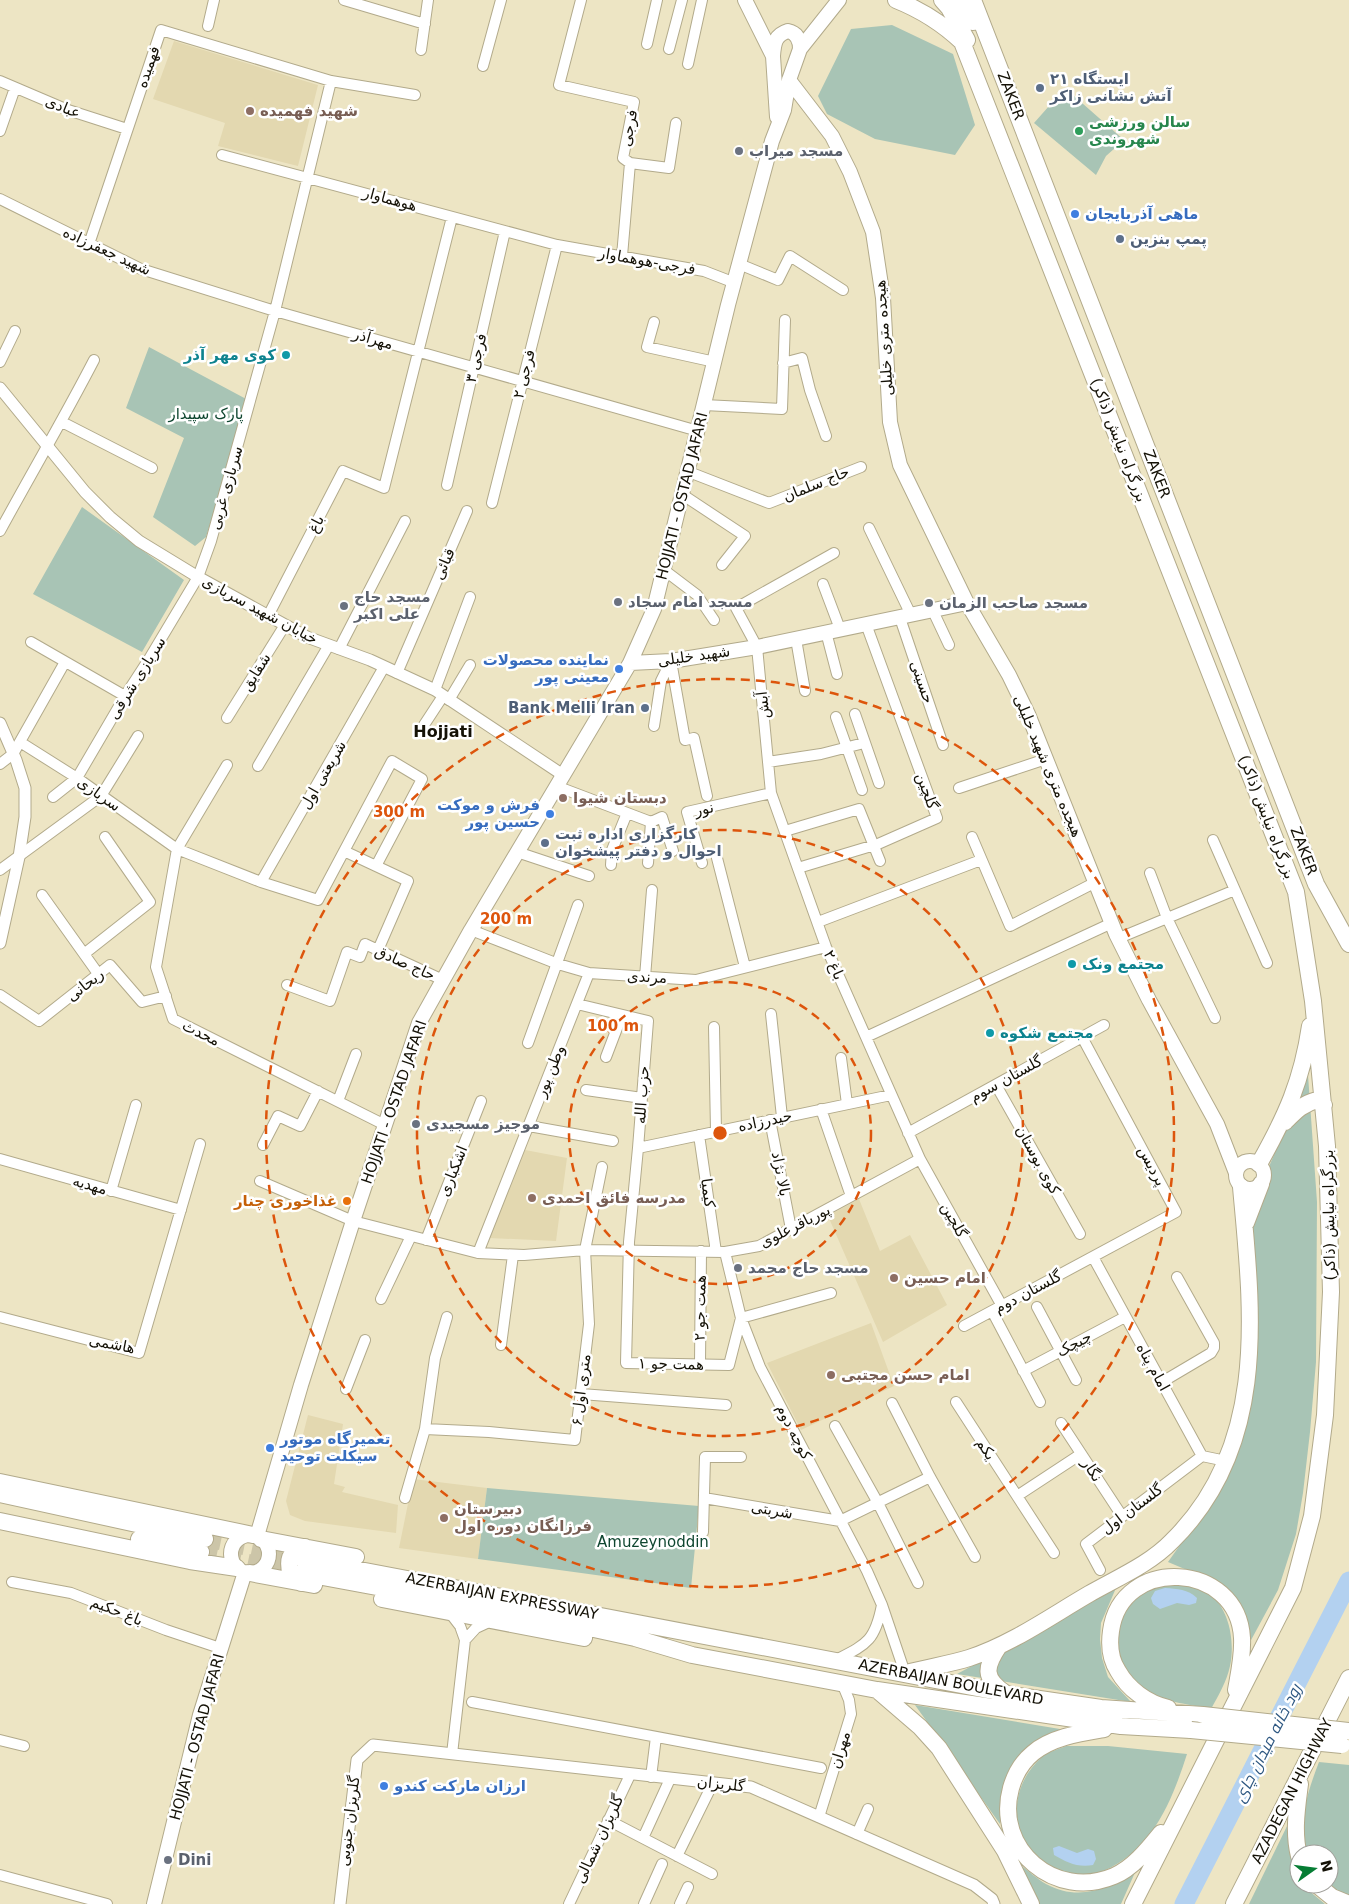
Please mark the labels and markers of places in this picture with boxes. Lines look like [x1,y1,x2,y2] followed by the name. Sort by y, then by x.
[1049,70,1172,105] place label: ایستگاه ۲۱ آتش نشانی زاکر
[1034,82,1046,94] marker: ایستگاه ۲۱ آتش نشانی زاکر
[260,102,358,120] place label: شهید فهمیده
[244,105,256,117] marker: شهید فهمیده
[1089,113,1190,148] place label: سالن ورزشی شهروندی
[1073,125,1085,137] marker: سالن ورزشی شهروندی
[749,142,843,160] place label: مسجد میراب
[733,145,745,157] marker: مسجد میراب
[1085,205,1198,223] place label: ماهی آذربایجان
[1069,208,1081,220] marker: ماهی آذربایجان
[1130,230,1207,249] place label: پمپ بنزین
[1114,233,1126,245] marker: پمپ بنزین
[183,346,276,364] place label: کوی مهر آذر
[280,349,292,361] marker: کوی مهر آذر
[353,588,431,623] place label: مسجد حاج علی اکبر
[628,593,752,611] place label: مسجد امام سجاد
[939,594,1088,612] place label: مسجد صاحب الزمان
[612,596,624,608] marker: مسجد امام سجاد
[923,597,935,609] marker: مسجد صاحب الزمان
[338,600,350,612] marker: مسجد حاج علی اکبر
[483,651,609,687] place label: نماینده محصولات معینی پور
[613,663,625,675] marker: نماینده محصولات معینی پور
[508,699,635,717] place label: Bank Melli Iran
[639,702,651,714] marker: Bank Melli Iran
[573,789,667,807] place label: دبستان شیوا
[557,792,569,804] marker: دبستان شیوا
[437,796,540,832] place label: فرش و موکت حسین پور
[544,808,556,820] marker: فرش و موکت حسین پور
[555,825,722,861] place label: کارگزاری اداره ثبت احوال و دفتر پیشخوان
[539,837,551,849] marker: کارگزاری اداره ثبت احوال و دفتر پیشخوان
[1082,955,1164,973] place label: مجتمع ونک
[1066,958,1078,970] marker: مجتمع ونک
[1000,1024,1093,1042] place label: مجتمع شکوه
[984,1027,996,1039] marker: مجتمع شکوه
[426,1115,540,1133] place label: موجیز مسجیدی
[410,1118,422,1130] marker: موجیز مسجیدی
[711,1124,729,1142] centre of rings
[542,1189,686,1207] place label: مدرسه فائق احمدی
[233,1192,337,1211] place label: غذاخوری چنار
[526,1192,538,1204] marker: مدرسه فائق احمدی
[341,1195,353,1207] marker: غذاخوری چنار
[748,1259,869,1277] place label: مسجد حاج محمد
[732,1262,744,1274] marker: مسجد حاج محمد
[904,1269,986,1287] place label: امام حسین
[888,1272,900,1284] marker: امام حسین
[841,1366,970,1384] place label: امام حسن مجتبی
[825,1369,837,1381] marker: امام حسن مجتبی
[279,1430,390,1465] place label: تعمیرگاه موتور سیکلت توحید
[264,1442,276,1454] marker: تعمیرگاه موتور سیکلت توحید
[454,1500,592,1535] place label: دبیرستان فرزانگان دوره اول
[438,1512,450,1524] marker: دبیرستان فرزانگان دوره اول
[393,1777,526,1795] place label: ارزان مارکت کندو
[378,1780,390,1792] marker: ارزان مارکت کندو
[178,1851,211,1869] place label: Dini
[162,1854,174,1866] marker: Dini

